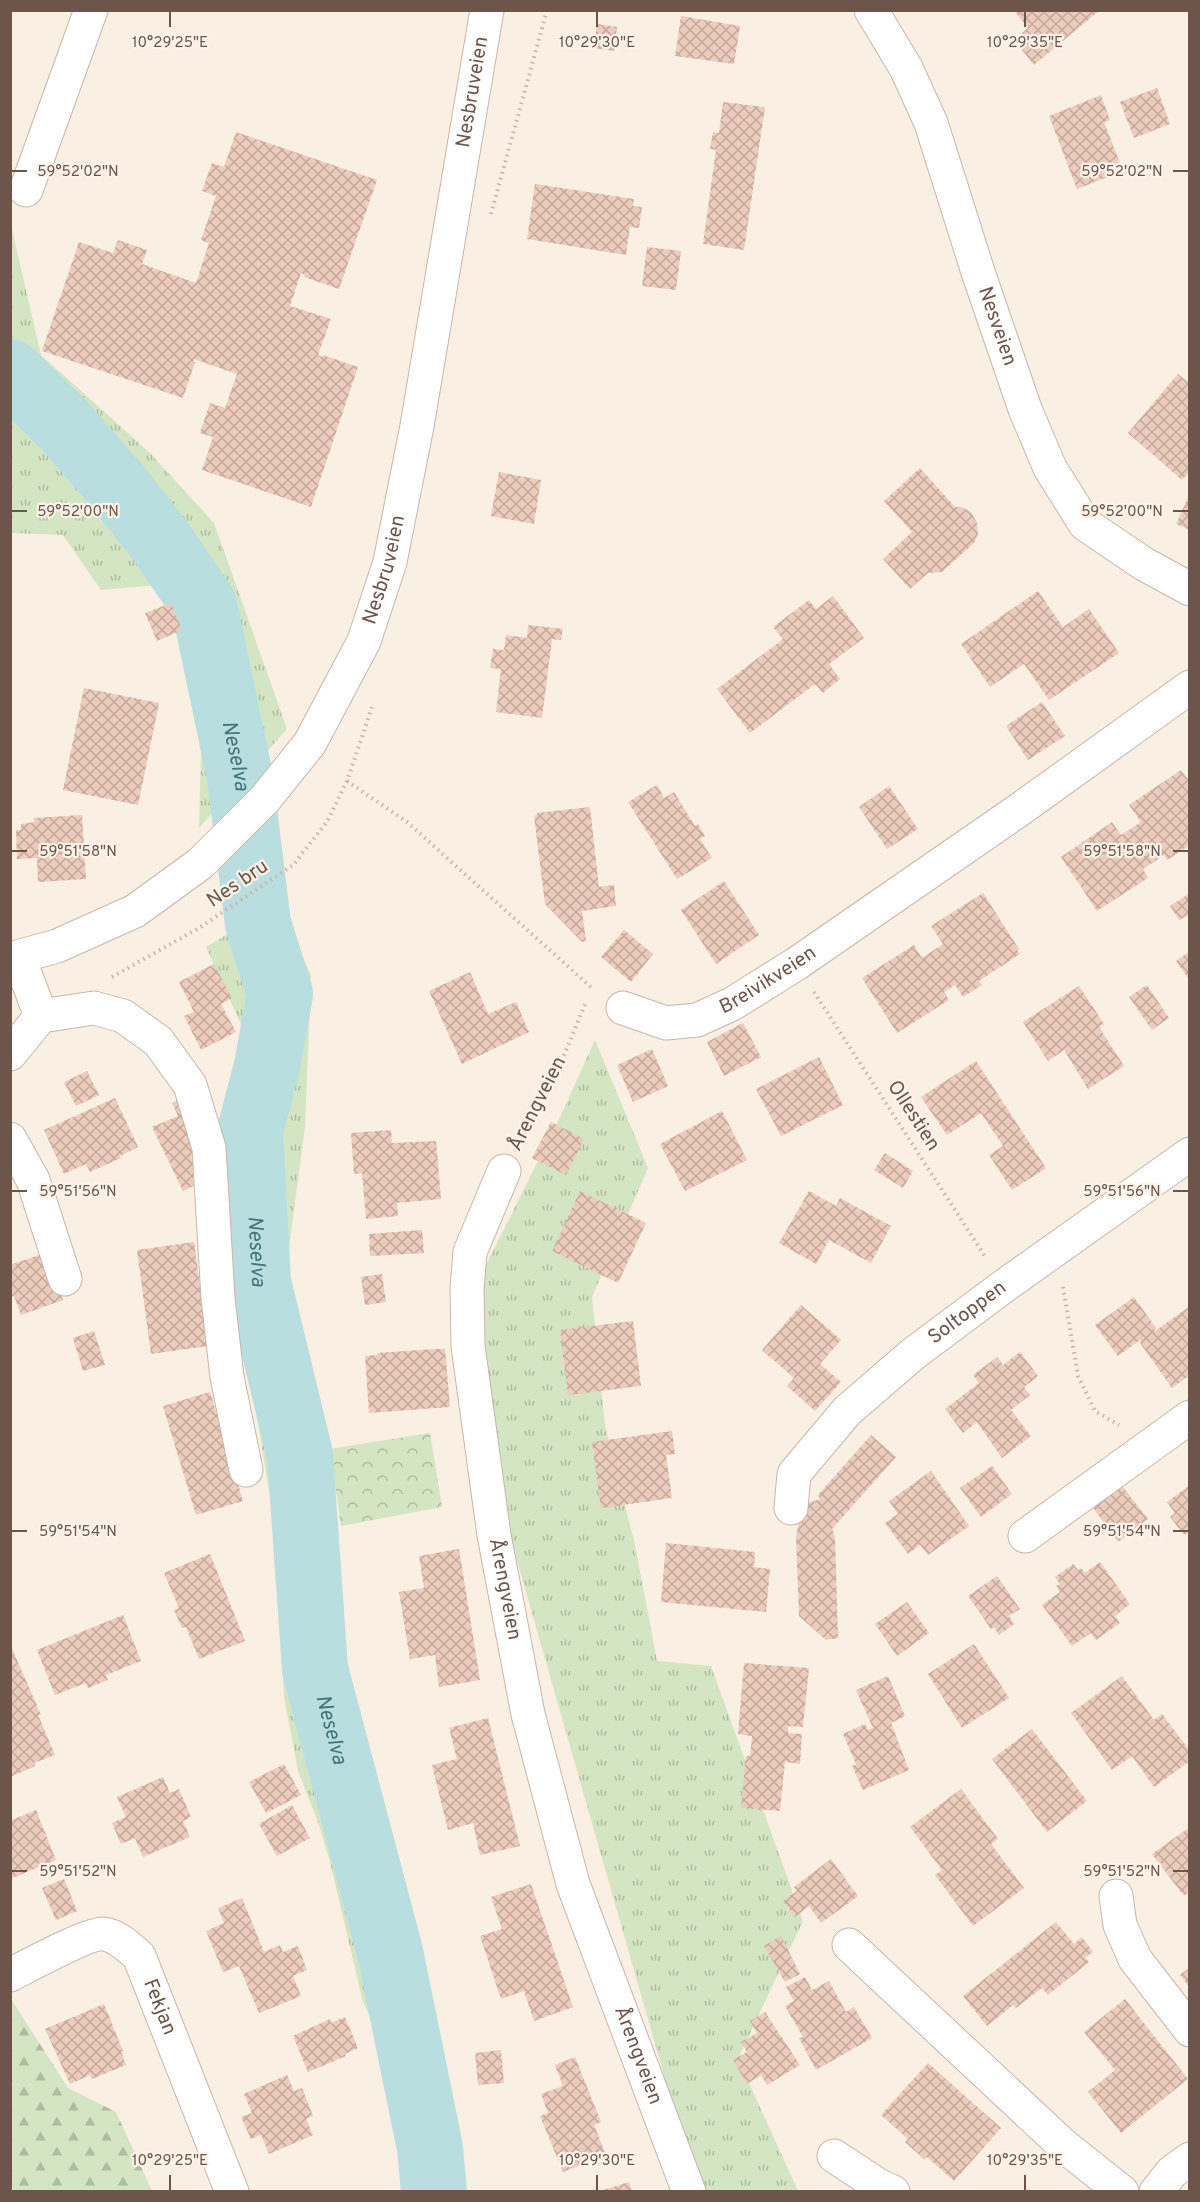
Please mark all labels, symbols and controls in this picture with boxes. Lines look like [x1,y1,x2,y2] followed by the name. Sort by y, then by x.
[132,34,208,53] text: 10°29'25"E
[451,34,495,150] street label: Nesbruveien
[559,34,635,53] text: 10°29'30"E
[987,34,1063,53] text: 10°29'35"E
[37,163,119,182] text: 59°52'02"N
[1081,163,1163,182] text: 59°52'02"N
[971,283,1022,370] street label: Nesveien
[37,503,119,522] text: 59°52'00"N
[1081,503,1163,522] text: 59°52'00"N
[357,513,412,628] street label: Nesbruveien
[215,718,255,793] water label: Neselva
[39,843,117,862] text: 59°51'58"N
[1083,843,1161,862] text: 59°51'58"N
[202,854,274,914] street label: Nes bru
[715,941,822,1021] street label: Breivikveien
[502,1052,573,1156] street label: Årengveien
[881,1076,945,1156] street label: Ollestien
[39,1183,117,1202] text: 59°51'56"N
[1083,1183,1161,1202] text: 59°51'56"N
[241,1215,272,1288] water label: Neselva
[923,1275,1012,1351] street label: Soltoppen
[39,1523,117,1542] text: 59°51'54"N
[1083,1523,1161,1542] text: 59°51'54"N
[482,1536,527,1642] street label: Årengveien
[309,1692,353,1768] water label: Neselva
[39,1863,117,1882] text: 59°51'52"N
[1083,1863,1161,1882] text: 59°51'52"N
[136,1975,182,2039] street label: Fekjan
[607,2002,668,2108] street label: Årengveien
[132,2152,208,2171] text: 10°29'25"E
[559,2152,635,2171] text: 10°29'30"E
[987,2152,1063,2171] text: 10°29'35"E

